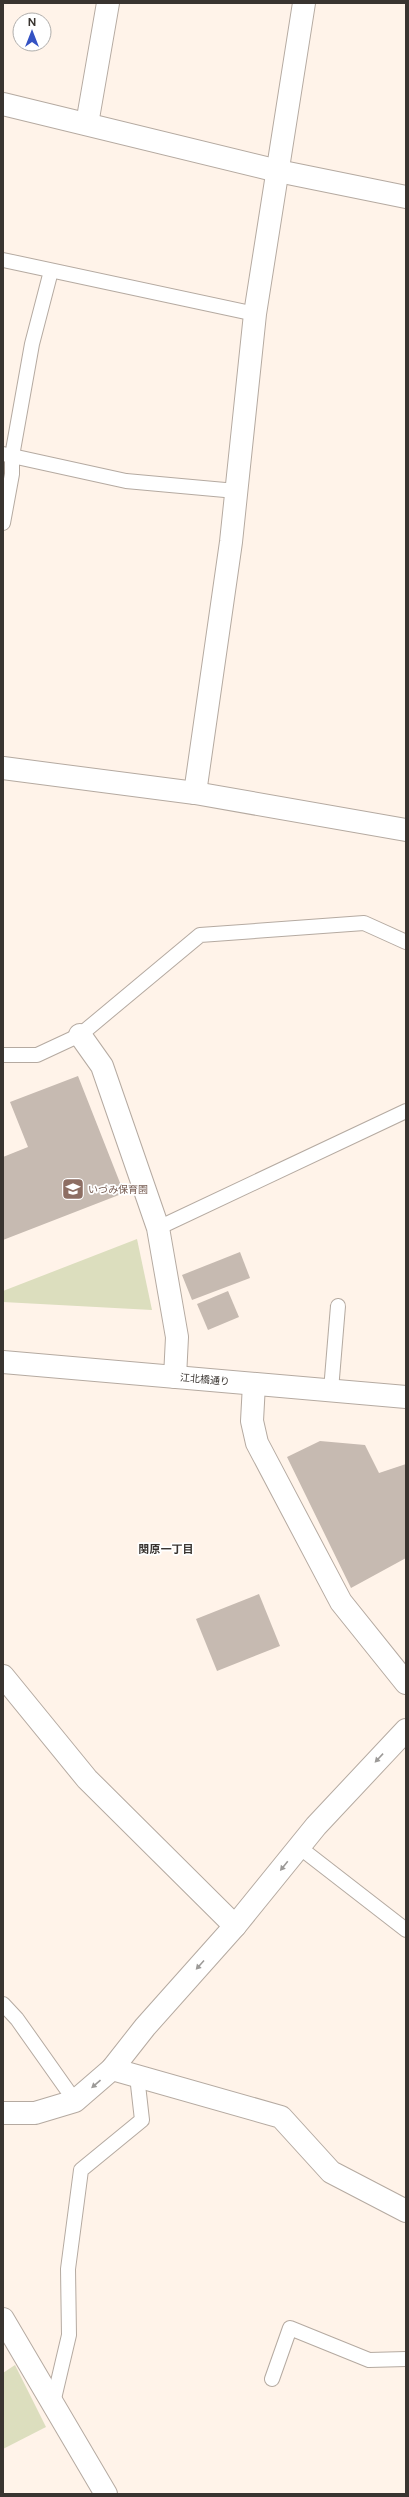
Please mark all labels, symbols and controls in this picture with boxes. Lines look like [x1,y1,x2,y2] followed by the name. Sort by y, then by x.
[12,12,52,52] north arrow
[28,16,36,29] text: N
[60,1176,86,1202] school or university icon: いづみ保育園
[88,1183,148,1196] place label: いづみ保育園
[179,1371,230,1388] street label: 江北橋通り
[139,1543,194,1556] district label: 関原一丁目
[375,1753,384,1764] one-way arrow
[279,1861,288,1871] one-way arrow
[195,1960,204,1970] one-way arrow
[90,2079,101,2088] one-way arrow

